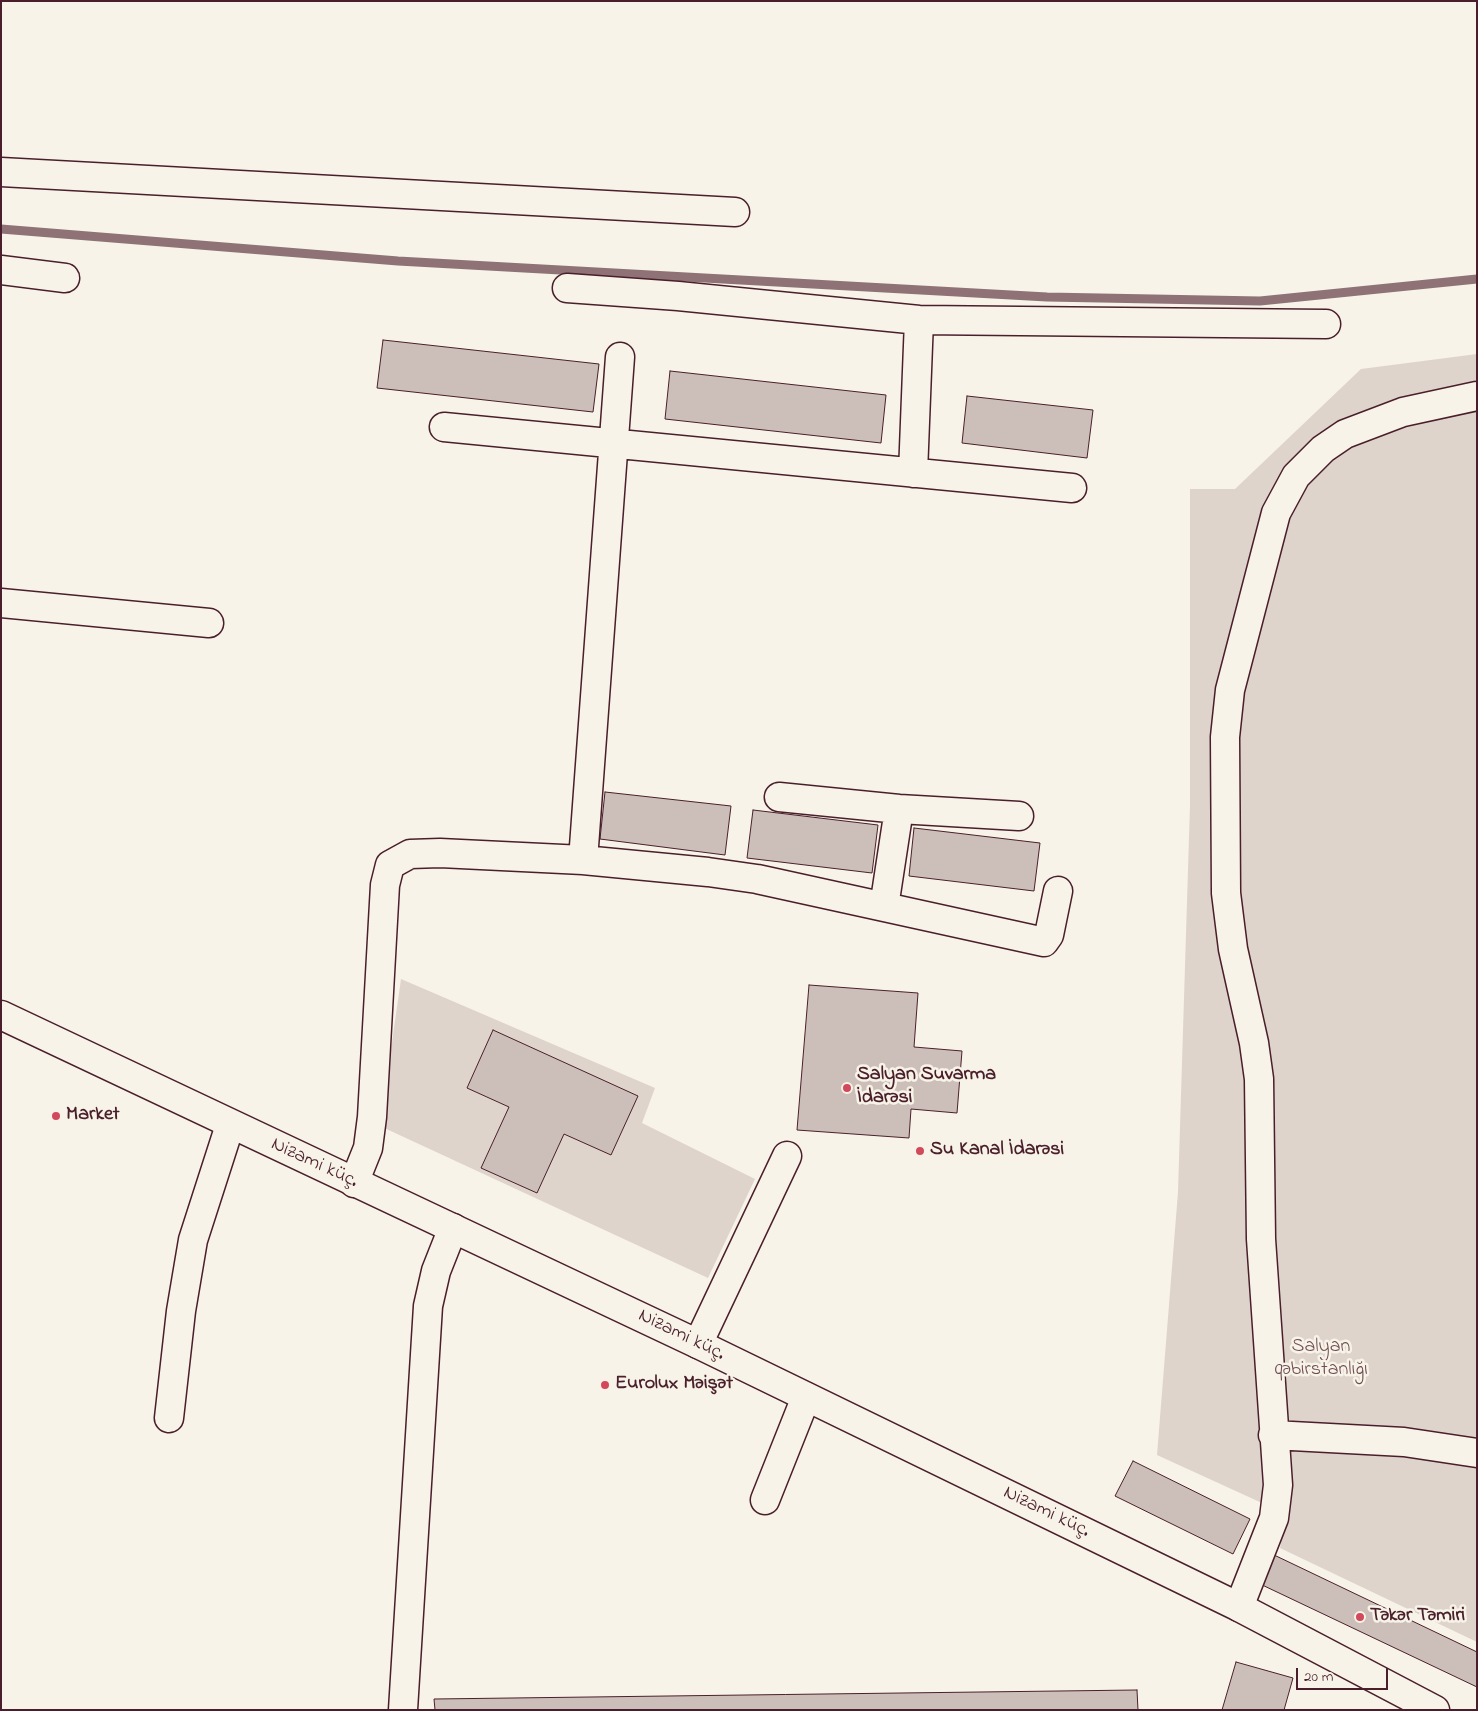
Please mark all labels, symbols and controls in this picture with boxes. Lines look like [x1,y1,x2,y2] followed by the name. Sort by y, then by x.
[857,1064,996,1111] place label: Salyan Suvarma İdarəsi
[841,1082,853,1094] marker: Salyan Suvarma İdarəsi
[66,1104,120,1128] place label: Market
[50,1110,62,1122] marker: Market
[267,1133,361,1195] street label: Nizami küç.
[930,1139,1064,1163] place label: Su Kanal İdarəsi
[914,1145,926,1157] marker: Su Kanal İdarəsi
[634,1305,728,1367] street label: Nizami küç.
[1274,1336,1368,1383] park label: Salyan qəbirstanlığı
[615,1373,733,1397] place label: Eurolux Məişət
[599,1379,611,1391] marker: Eurolux Məişət
[999,1482,1093,1544] street label: Nizami küç.
[1370,1605,1465,1629] place label: Təkər Təmiri
[1354,1611,1366,1623] marker: Təkər Təmiri
[1298,1658,1390,1690] scale bar
[1304,1666,1333,1688] text: 20 m

